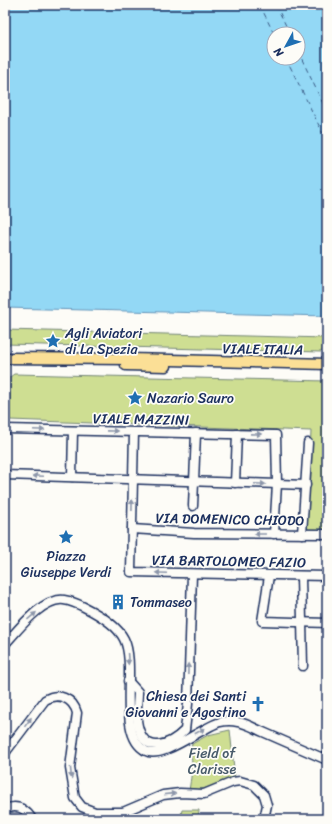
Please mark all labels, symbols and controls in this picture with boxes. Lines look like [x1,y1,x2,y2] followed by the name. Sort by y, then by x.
[266,26,306,66] north arrow
[269,43,289,62] text: N
[64,321,143,362] place label: Agli Aviatori di La Spezia
[44,332,62,350] place icon: Agli Aviatori di La Spezia
[222,336,304,363] street label: VIALE ITALIA
[147,386,234,411] place label: Nazario Sauro
[126,389,144,407] place icon: Nazario Sauro
[93,406,190,433] street label: VIALE MAZZINI
[33,426,45,433] one-way arrow
[106,428,118,435] one-way arrow
[250,431,262,438] one-way arrow
[31,473,44,479] one-way arrow
[254,480,266,487] one-way arrow
[129,498,135,511] one-way arrow
[155,506,305,533] street label: VIA DOMENICO CHIODO
[57,528,75,546] place icon: Piazza Giuseppe Verdi
[253,531,266,537] one-way arrow
[21,544,112,585] place label: Piazza Giuseppe Verdi
[152,548,306,575] street label: VIA BARTOLOMEO FAZIO
[154,570,167,576] one-way arrow
[130,590,192,615] place label: Tommaseo
[109,593,127,611] building icon: Tommaseo
[27,611,37,620] one-way arrow
[124,653,131,665] one-way arrow
[185,662,191,675] one-way arrow
[125,684,247,725] place label: Chiesa dei Santi Giovanni e Agostino
[249,695,267,713] church icon: Chiesa dei Santi Giovanni e Agostino
[24,716,32,727] one-way arrow
[194,728,205,734] one-way arrow
[188,741,237,782] park label: Field of Clarisse
[68,767,74,779] one-way arrow
[164,791,176,797] one-way arrow

